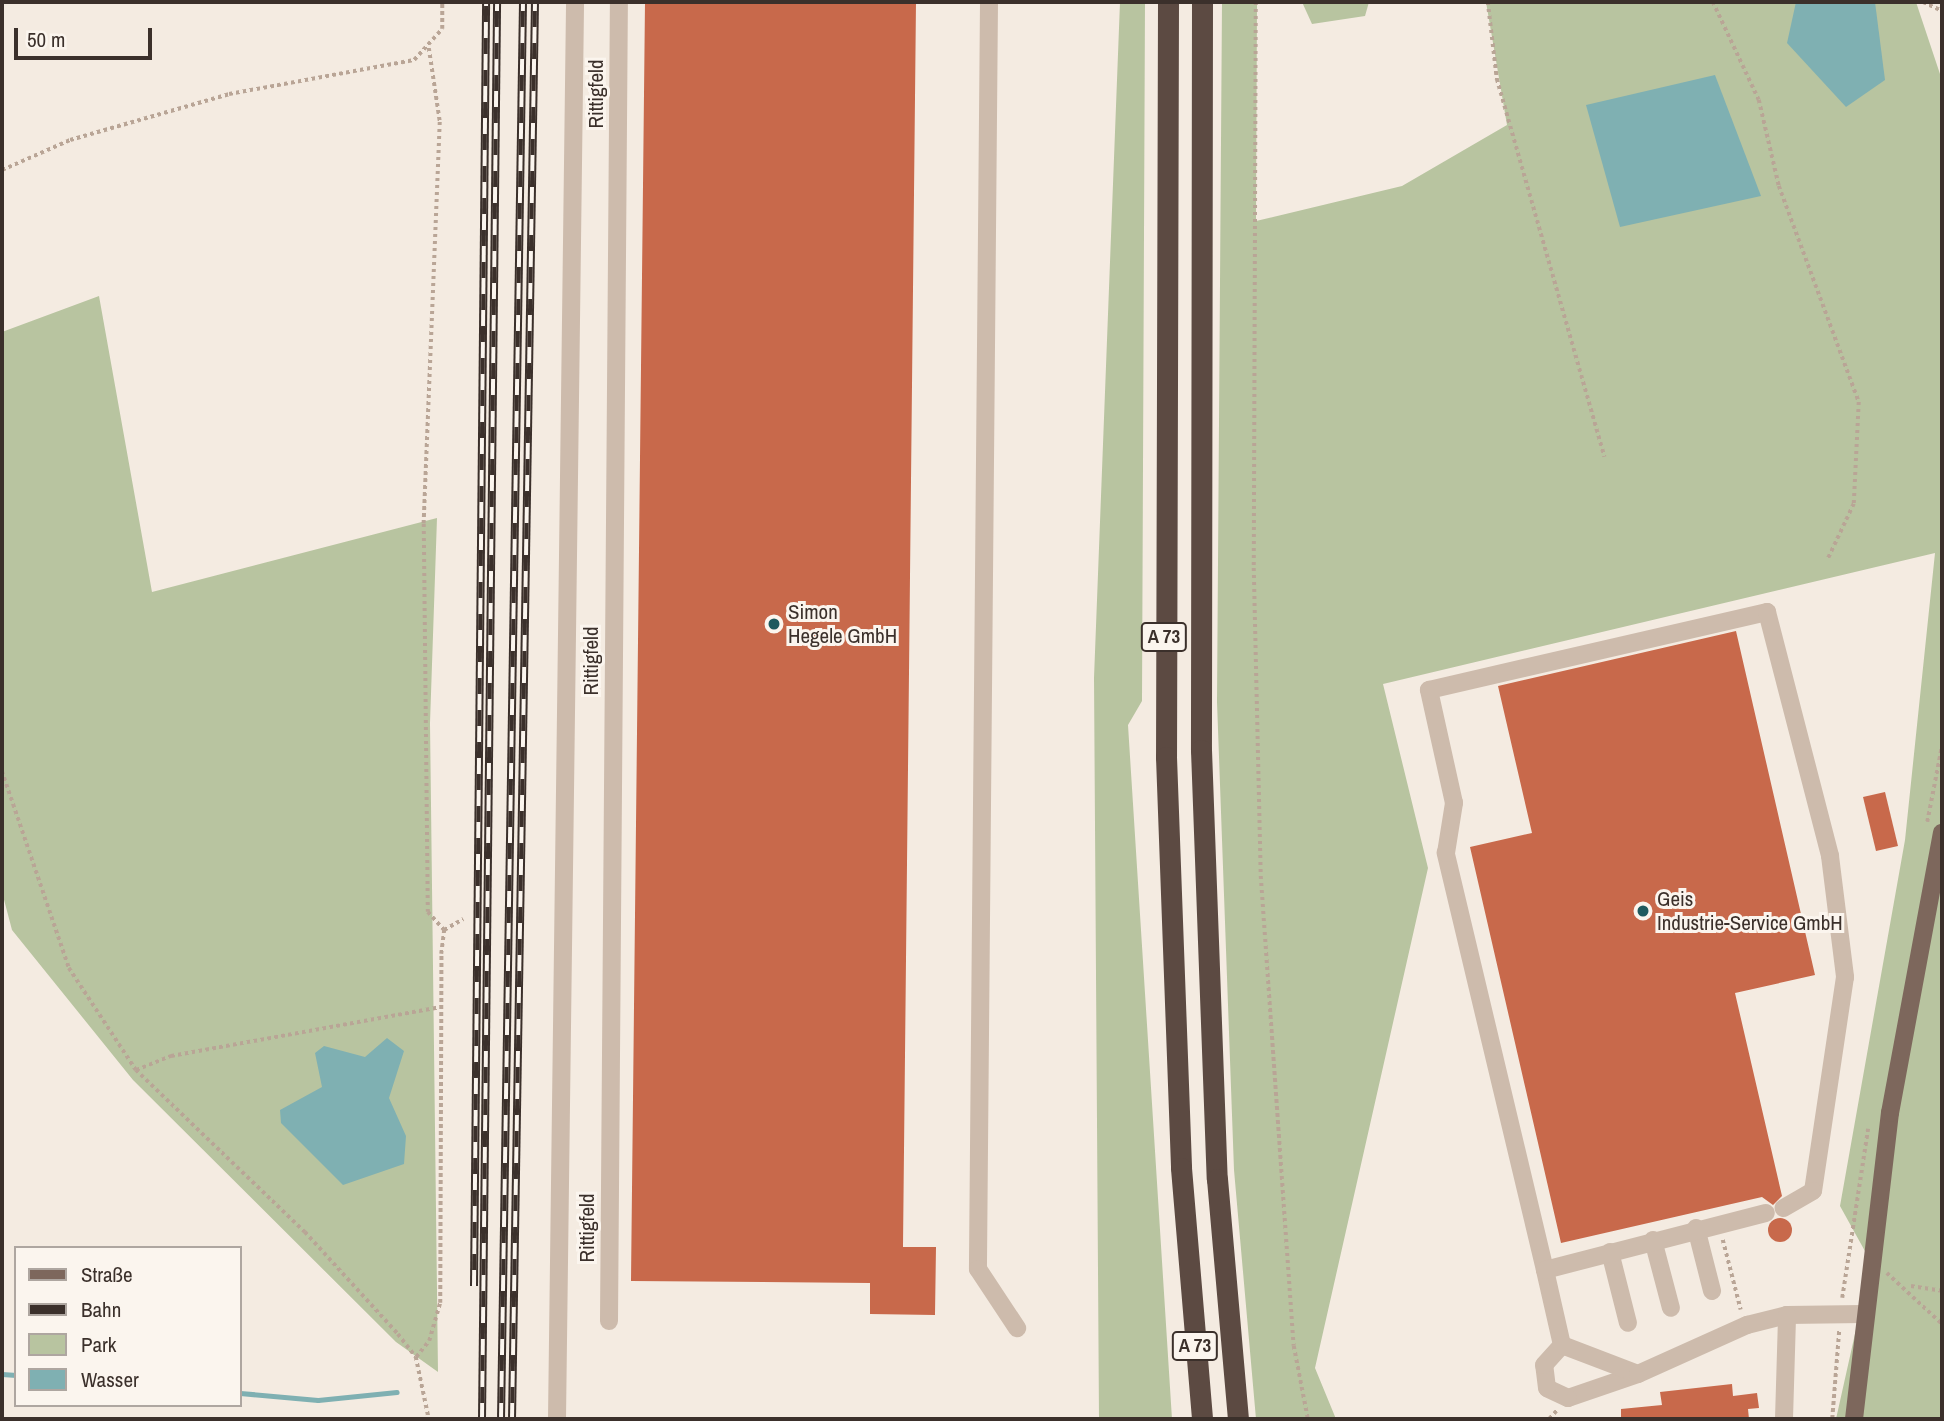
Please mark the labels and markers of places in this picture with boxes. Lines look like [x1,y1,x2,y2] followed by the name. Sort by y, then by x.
[788,599,897,649] place label: Simon Hegele GmbH
[766,616,782,632] marker: Simon Hegele GmbH
[1657,886,1843,936] place label: Geis Industrie-Service GmbH
[1635,903,1651,919] marker: Geis Industrie-Service GmbH

